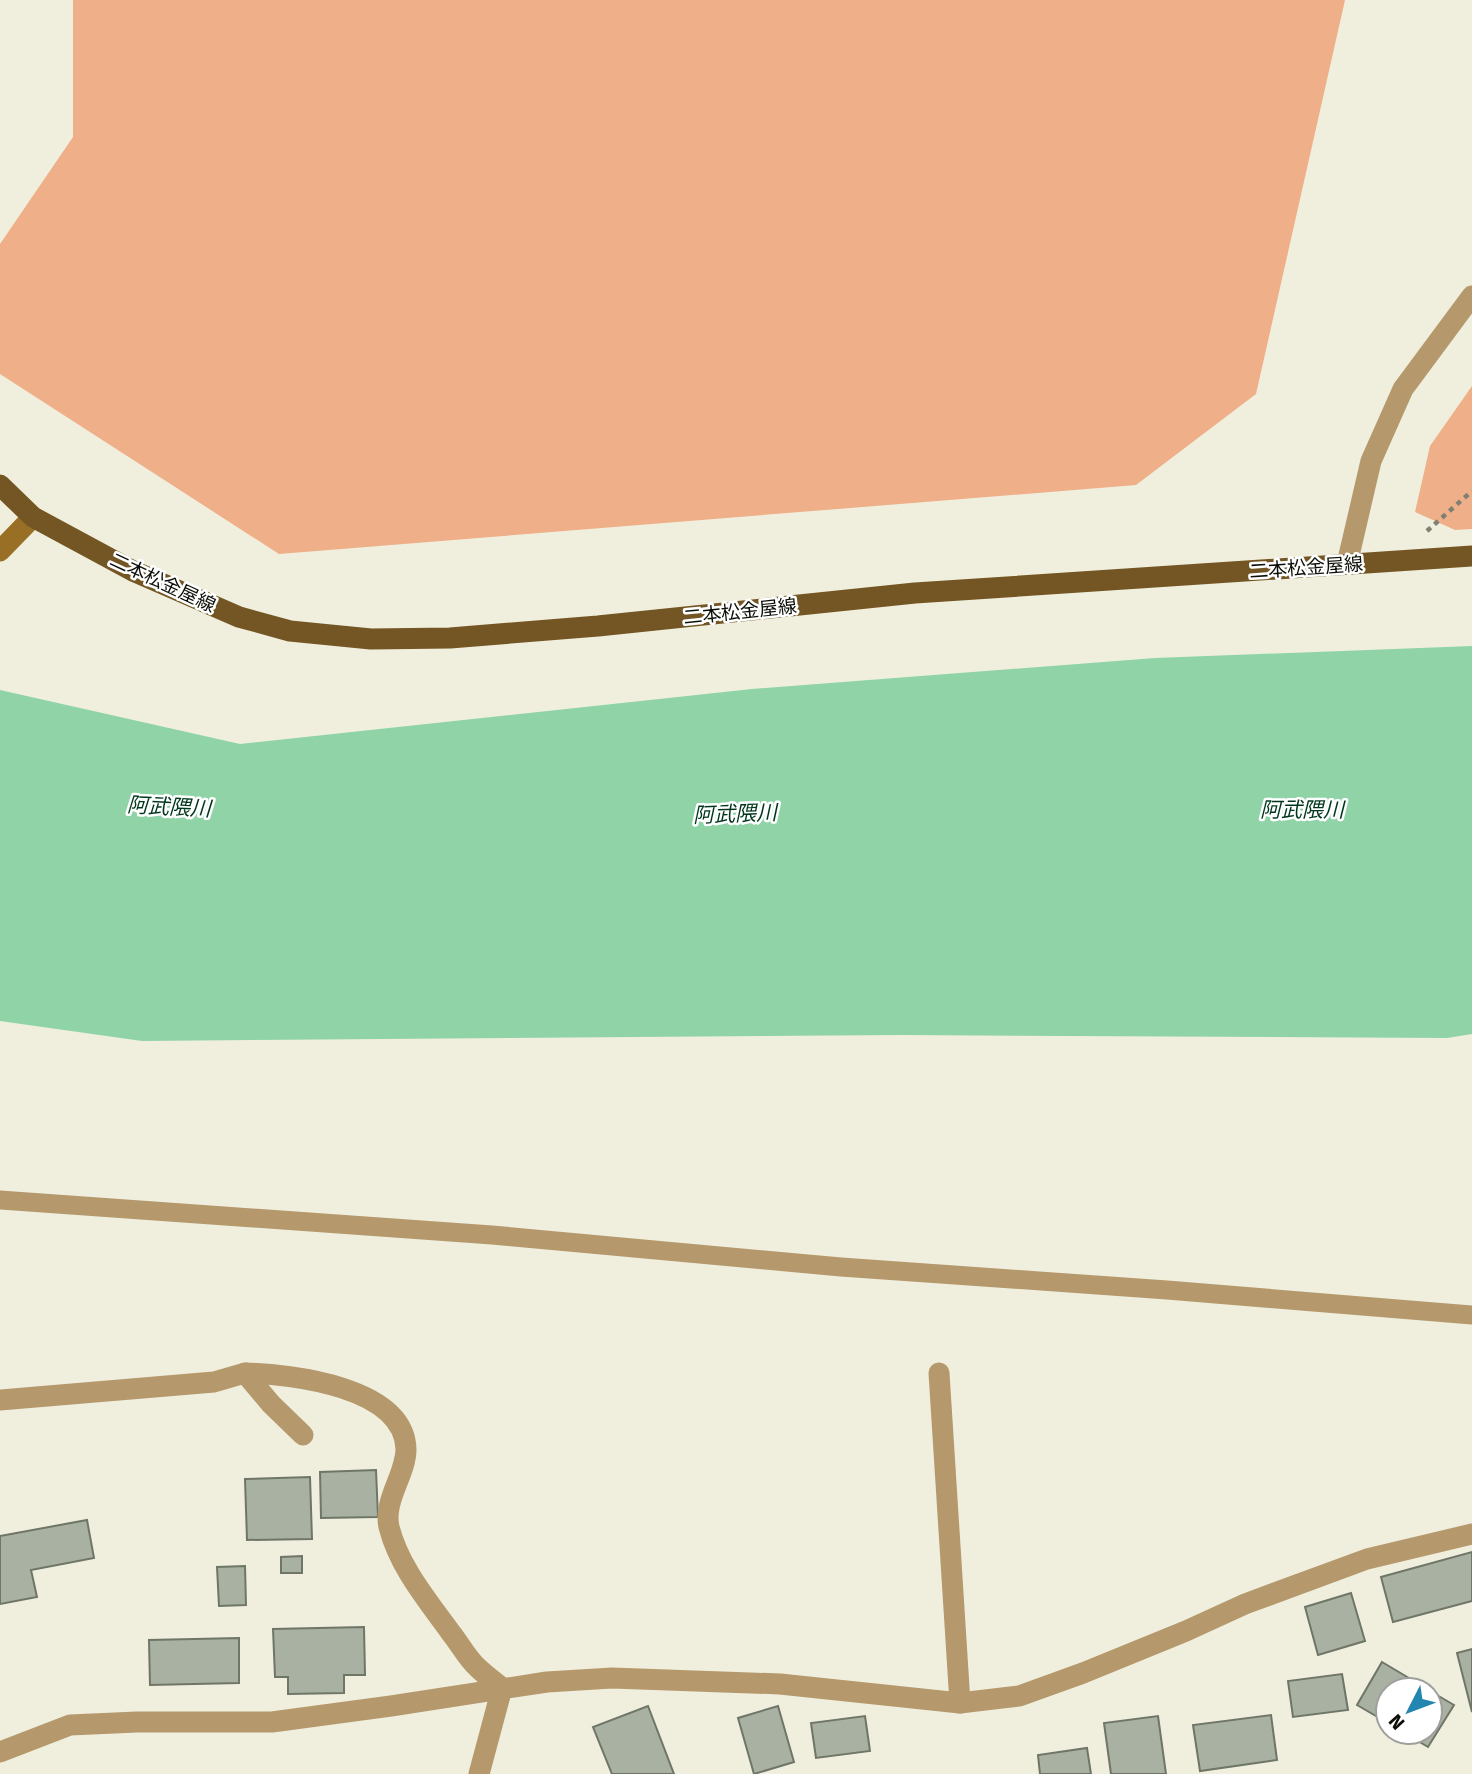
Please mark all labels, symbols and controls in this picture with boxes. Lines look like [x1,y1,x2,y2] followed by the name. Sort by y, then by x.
[106,548,219,617] street label: 二本松金屋線
[1248,552,1364,583] street label: 二本松金屋線
[682,594,798,629] street label: 二本松金屋線
[126,792,214,822] water label: 阿武隈川
[1260,797,1346,823] water label: 阿武隈川
[693,799,779,828] water label: 阿武隈川
[1374,1676,1444,1746] north arrow
[1384,1710,1410,1734] text: N

